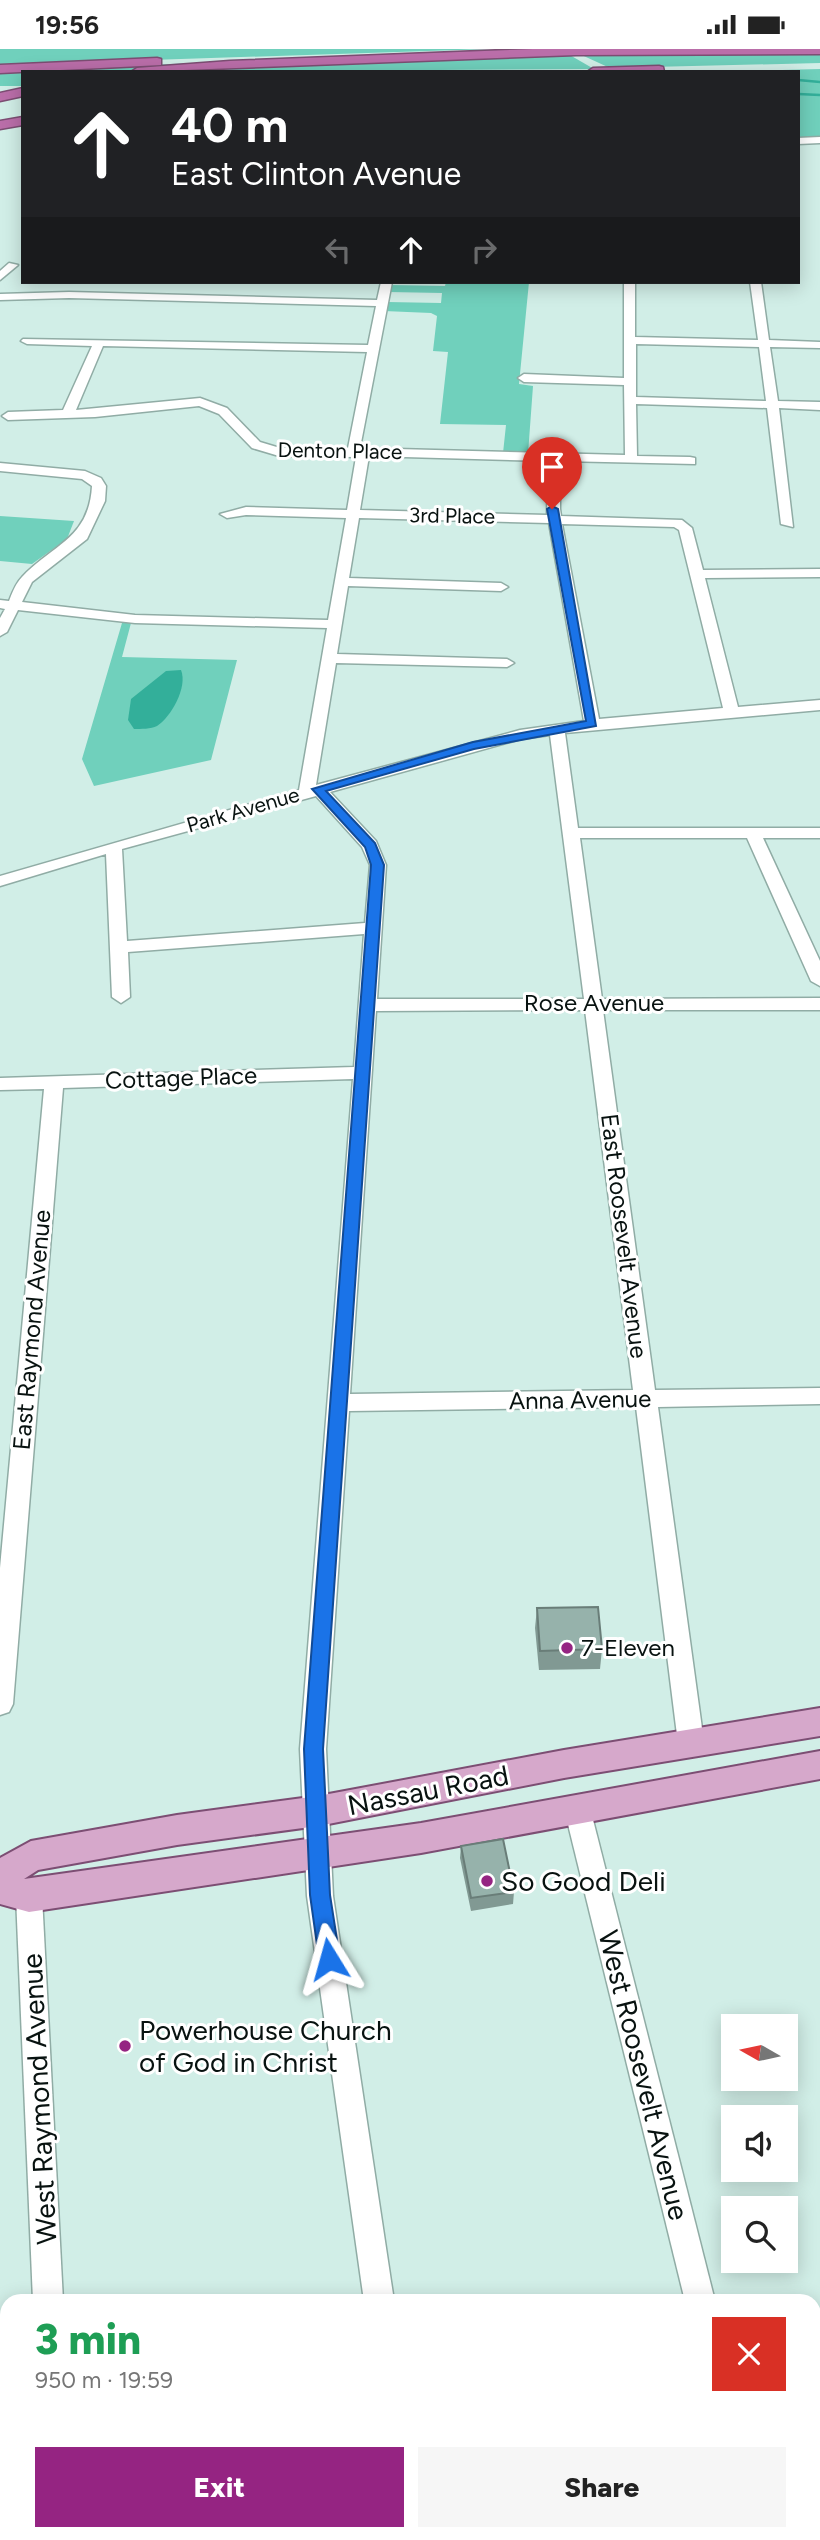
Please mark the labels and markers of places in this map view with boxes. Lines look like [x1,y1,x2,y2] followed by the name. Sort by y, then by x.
[522,437,582,509] pin
[581,1633,675,1662] place label: 7-Eleven
[559,1640,575,1656] marker: 7-Eleven
[501,1864,666,1898] place label: So Good Deli
[479,1873,495,1889] marker: So Good Deli
[139,2013,392,2079] place label: Powerhouse Church of God in Christ
[117,2038,133,2054] marker: Powerhouse Church of God in Christ

